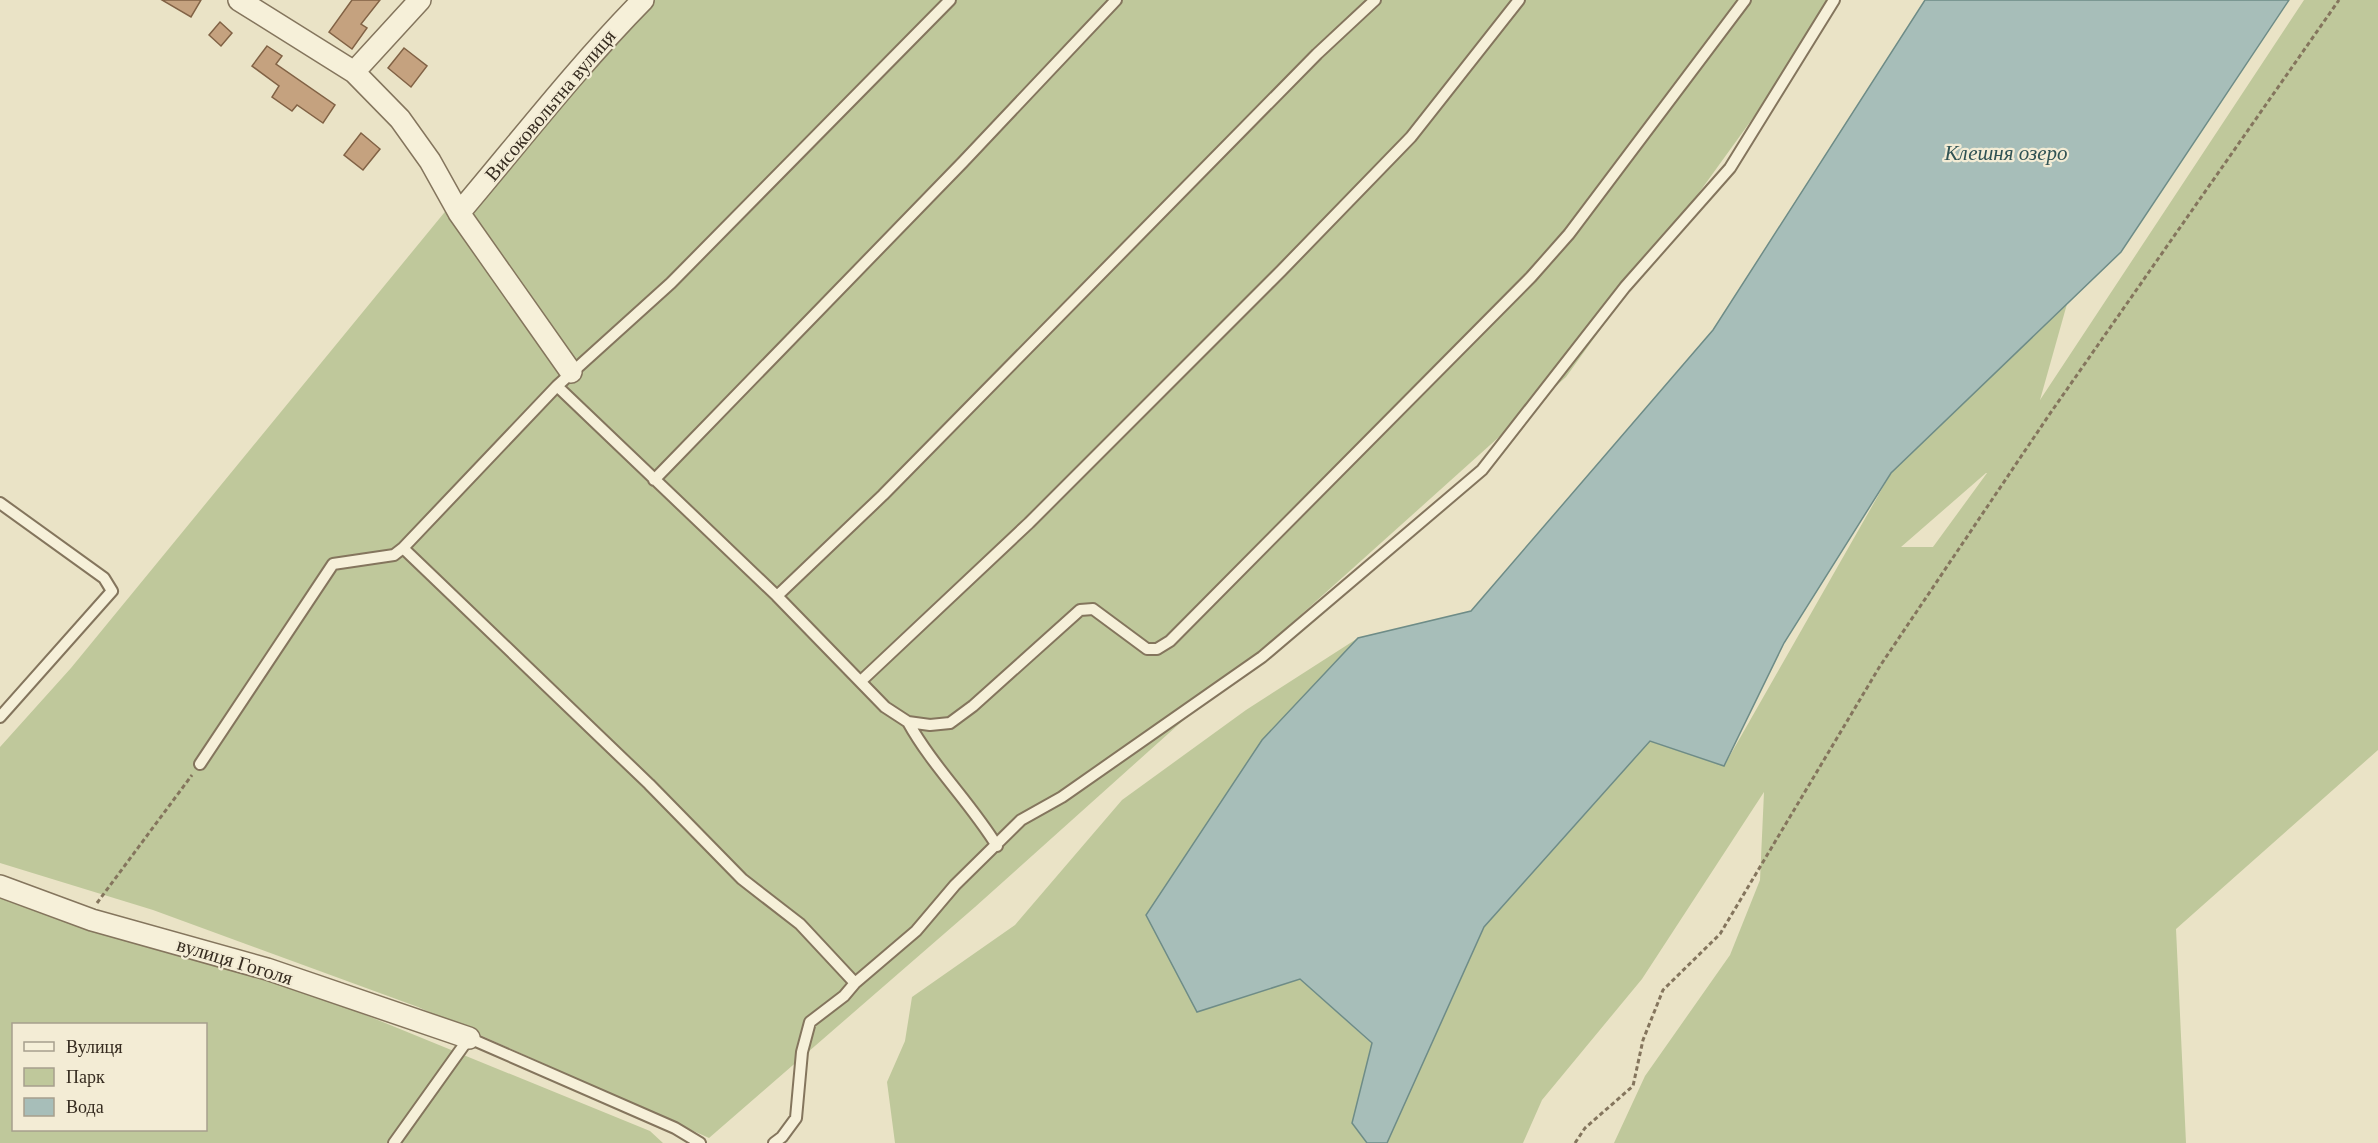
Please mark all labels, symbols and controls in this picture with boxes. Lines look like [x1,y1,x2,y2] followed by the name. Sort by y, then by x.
[480,25,621,186] street label: Високовольтна вулиця
[1944,141,2067,165] water label: Клешня озеро
[174,933,296,990] street label: вулиця Гоголя
[12,1023,207,1131] legend
[66,1037,123,1057] text: Вулиця
[66,1067,105,1087] text: Парк
[66,1097,104,1117] text: Вода

